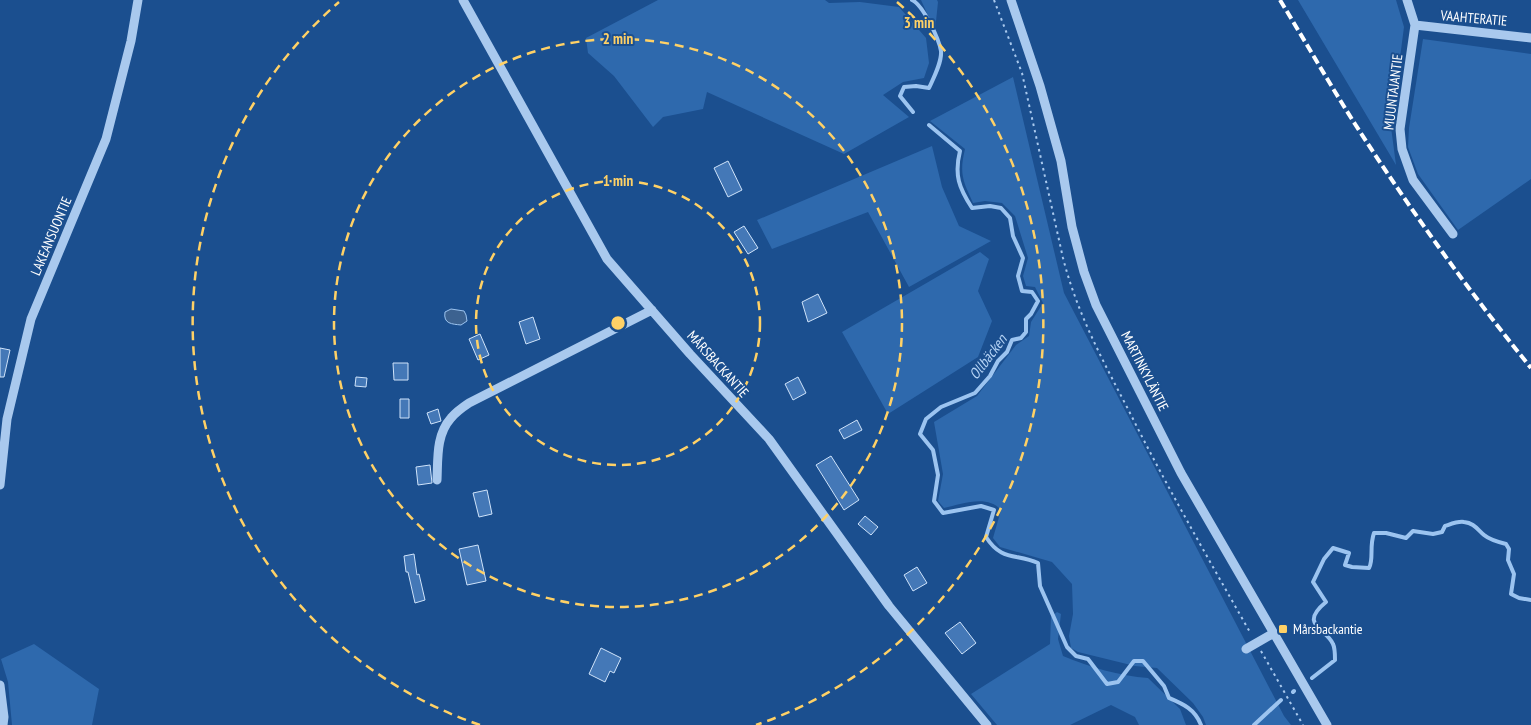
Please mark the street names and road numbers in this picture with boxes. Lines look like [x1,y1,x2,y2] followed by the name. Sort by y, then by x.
[1439,6,1508,30] street label: VAAHTERATIE
[1379,53,1407,131] street label: MUUNTAJANTIE
[26,194,76,278] street label: LAKEANSUONTIE
[683,327,753,401] street label: MÅRSBACKANTIE
[1117,328,1173,414] street label: MARTINKYLÄNTIE

